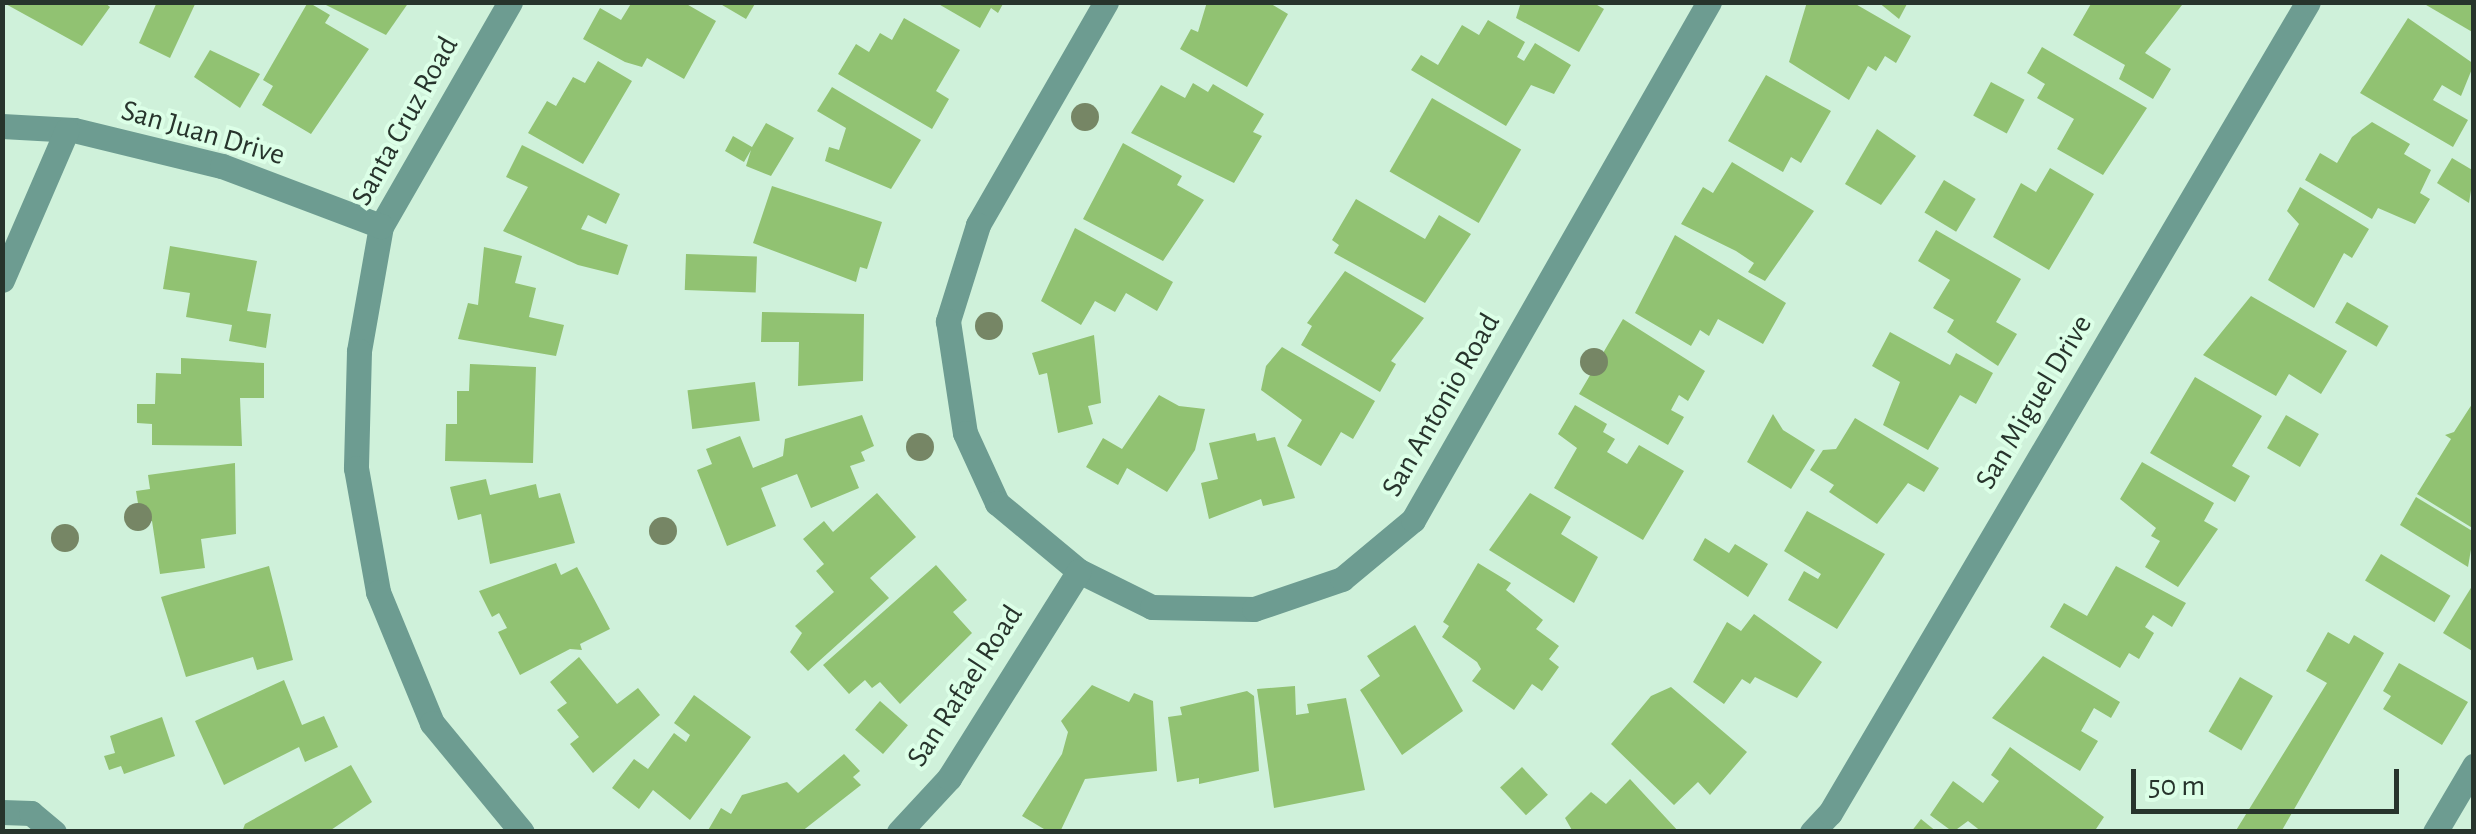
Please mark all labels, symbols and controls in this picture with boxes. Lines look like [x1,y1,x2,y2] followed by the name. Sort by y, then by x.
[344,30,466,212] street label: Santa Cruz Road
[117,93,289,173] street label: San Juan Drive
[1374,307,1508,503] street label: San Antonio Road
[1968,308,2100,496] street label: San Miguel Drive
[899,598,1031,774] street label: San Rafael Road
[2136,749,2404,811] scale bar
[2148,771,2205,801] text: 50 m

